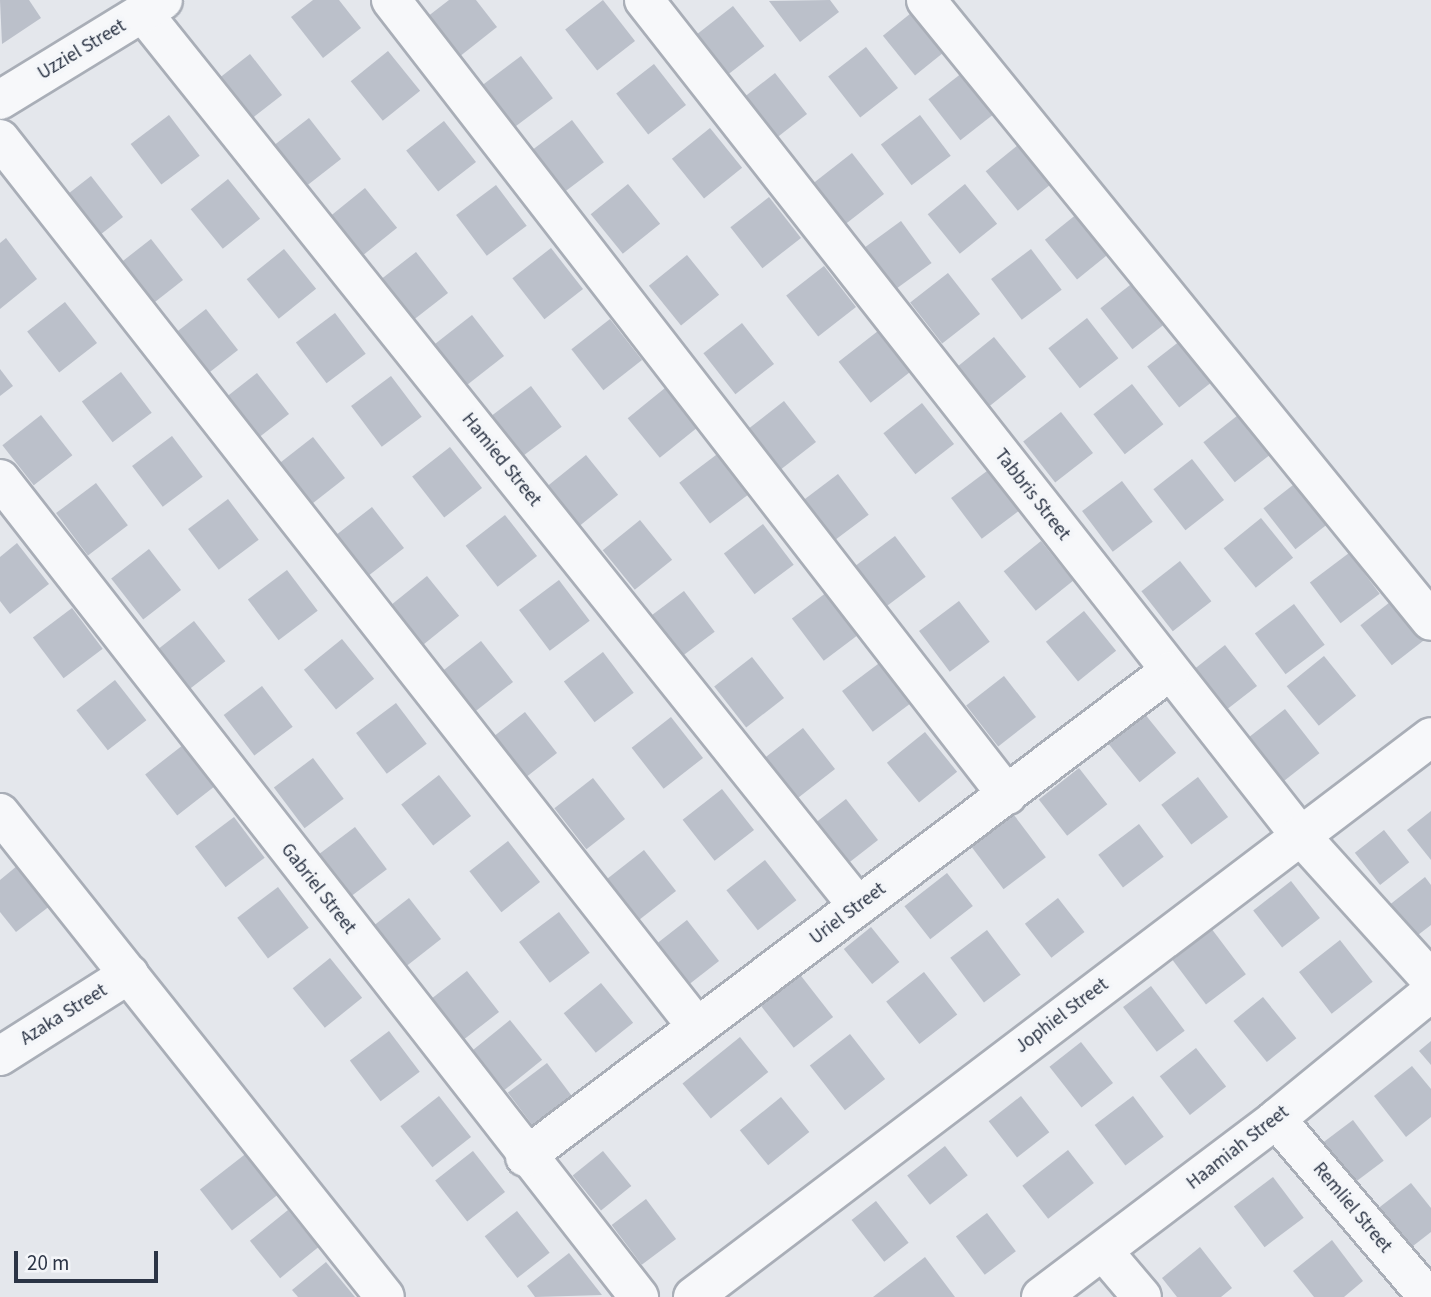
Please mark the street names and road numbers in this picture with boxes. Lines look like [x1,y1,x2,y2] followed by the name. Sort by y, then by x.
[34,15,130,85] street label: Uzziel Street
[456,409,546,511] street label: Hamied Street
[989,445,1075,545] street label: Tabbris Street
[276,839,360,939] street label: Gabriel Street
[806,878,890,950] street label: Uriel Street
[1011,974,1113,1058] street label: Jophiel Street
[17,979,111,1051] street label: Azaka Street
[1182,1101,1294,1195] street label: Haamiah Street
[1308,1158,1396,1258] street label: Remliel Street

